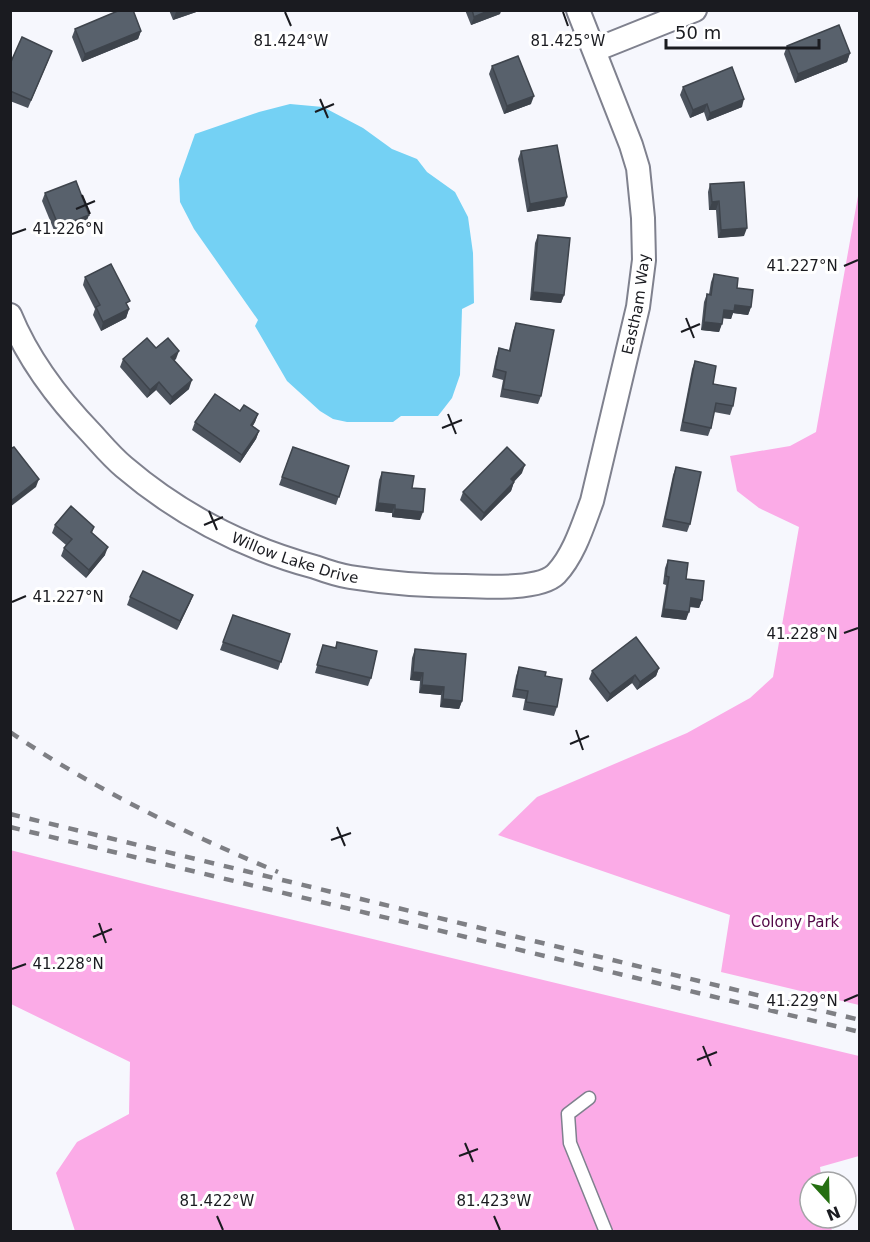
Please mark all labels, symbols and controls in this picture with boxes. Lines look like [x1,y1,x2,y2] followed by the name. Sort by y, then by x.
[666,12,819,50] scale bar
[675,22,721,43] text: 50 m
[254,32,329,50] text: 81.424°W
[531,32,606,50] text: 81.425°W
[32,220,104,238] text: 41.226°N
[618,253,653,356] street label: Eastham Way
[766,257,838,275] text: 41.227°N
[229,528,360,587] street label: Willow Lake Drive
[32,588,104,606] text: 41.227°N
[766,625,838,643] text: 41.228°N
[751,913,840,931] park label: Colony Park
[32,955,104,973] text: 41.228°N
[766,992,838,1010] text: 41.229°N
[798,1170,858,1230] north arrow
[180,1192,255,1210] text: 81.422°W
[457,1192,532,1210] text: 81.423°W
[824,1202,843,1225] text: N

